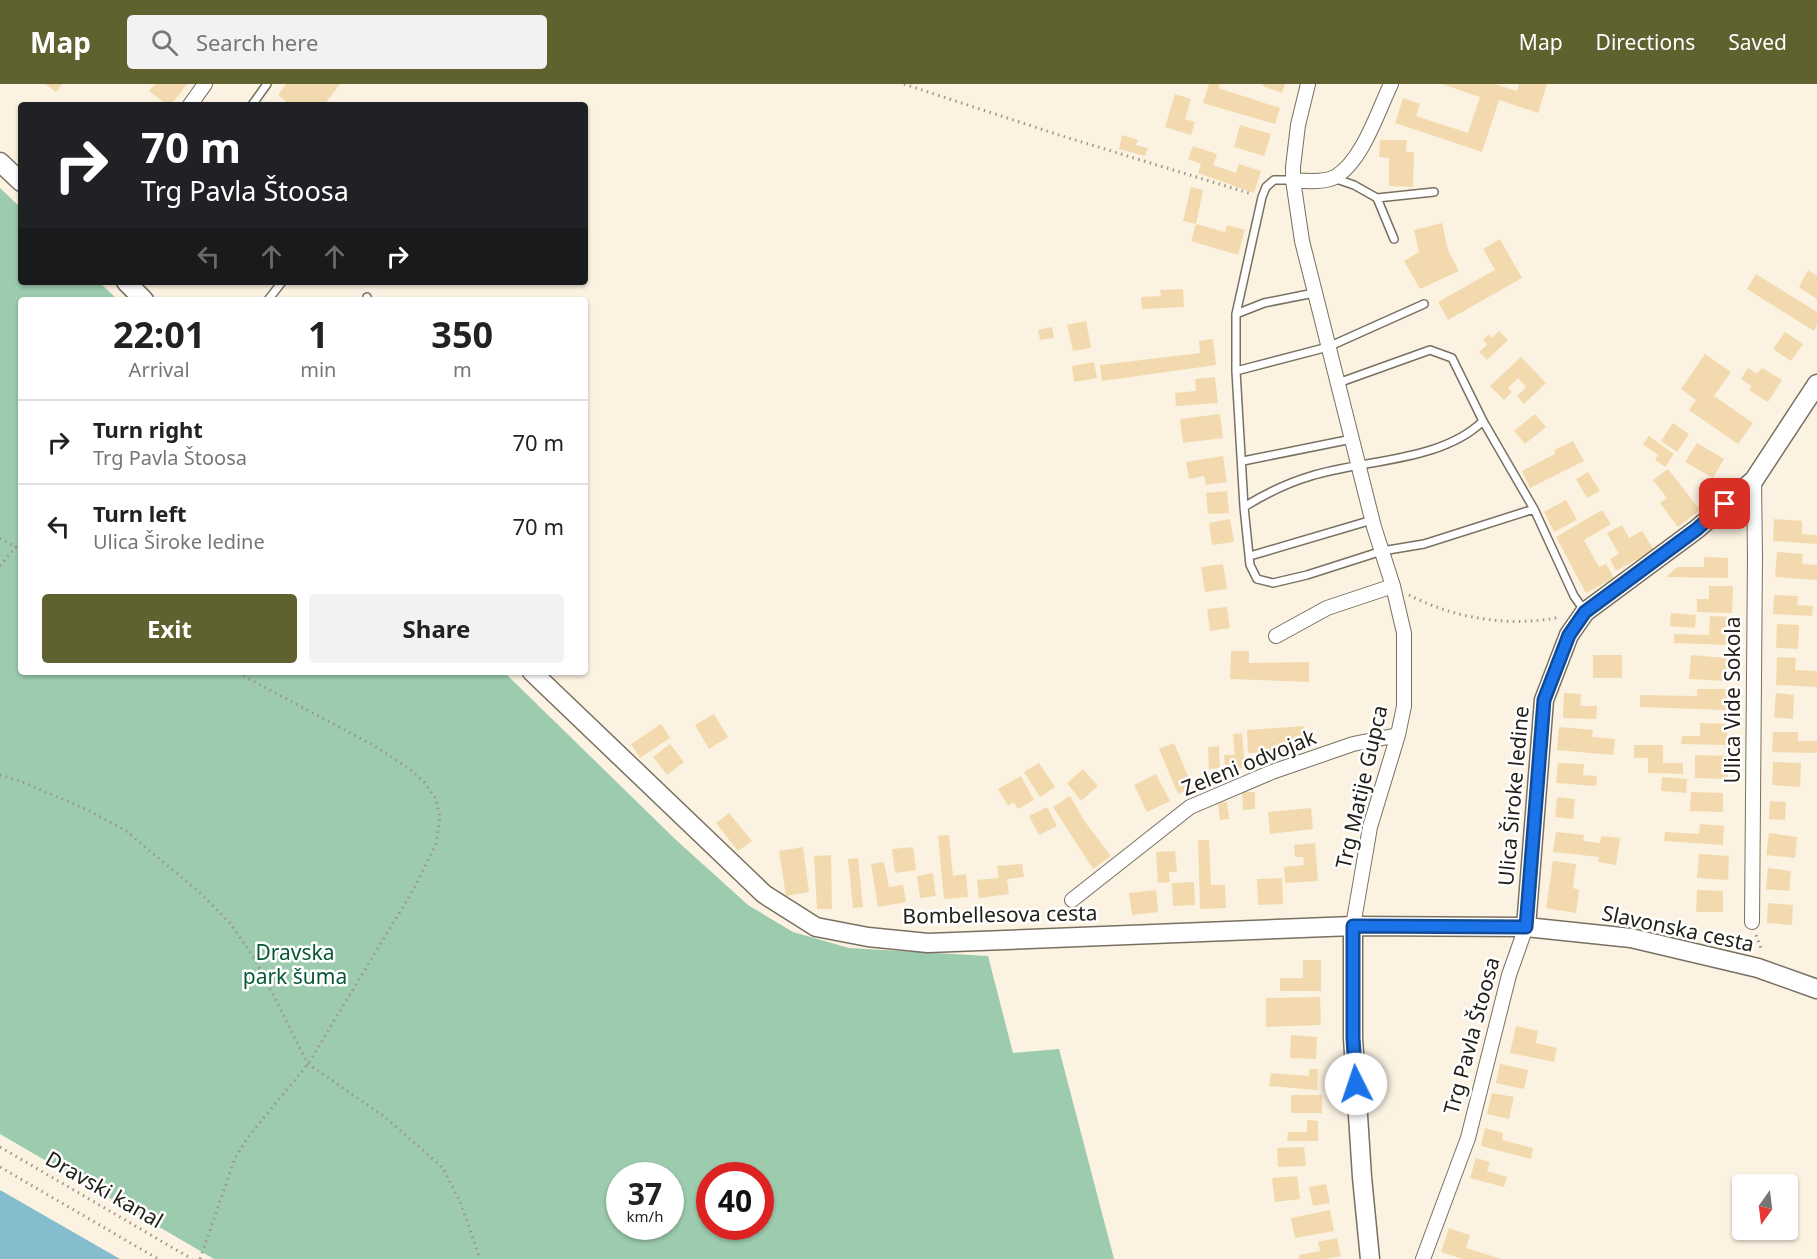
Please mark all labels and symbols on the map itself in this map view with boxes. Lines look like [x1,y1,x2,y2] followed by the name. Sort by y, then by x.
[1699,478,1750,529] pin
[1718,616,1746,784] street label: Ulica Vide Sokola
[1329,702,1393,871] street label: Trg Matije Gupca
[1491,705,1535,887] street label: Ulica Široke ledine
[1177,722,1321,802] street label: Zeleni odvojak
[902,898,1098,930] street label: Bombellesova cesta
[1600,898,1757,958] street label: Slavonska cesta
[243,938,347,990] park label: Dravska park šuma
[1437,954,1505,1117] street label: Trg Pavla Štoosa
[1324,1052,1388,1116] position arrow
[41,1144,168,1234] street label: Dravski kanal
[696,1162,774,1240] speed limit sign: 40
[1732,1174,1798,1240] north arrow

